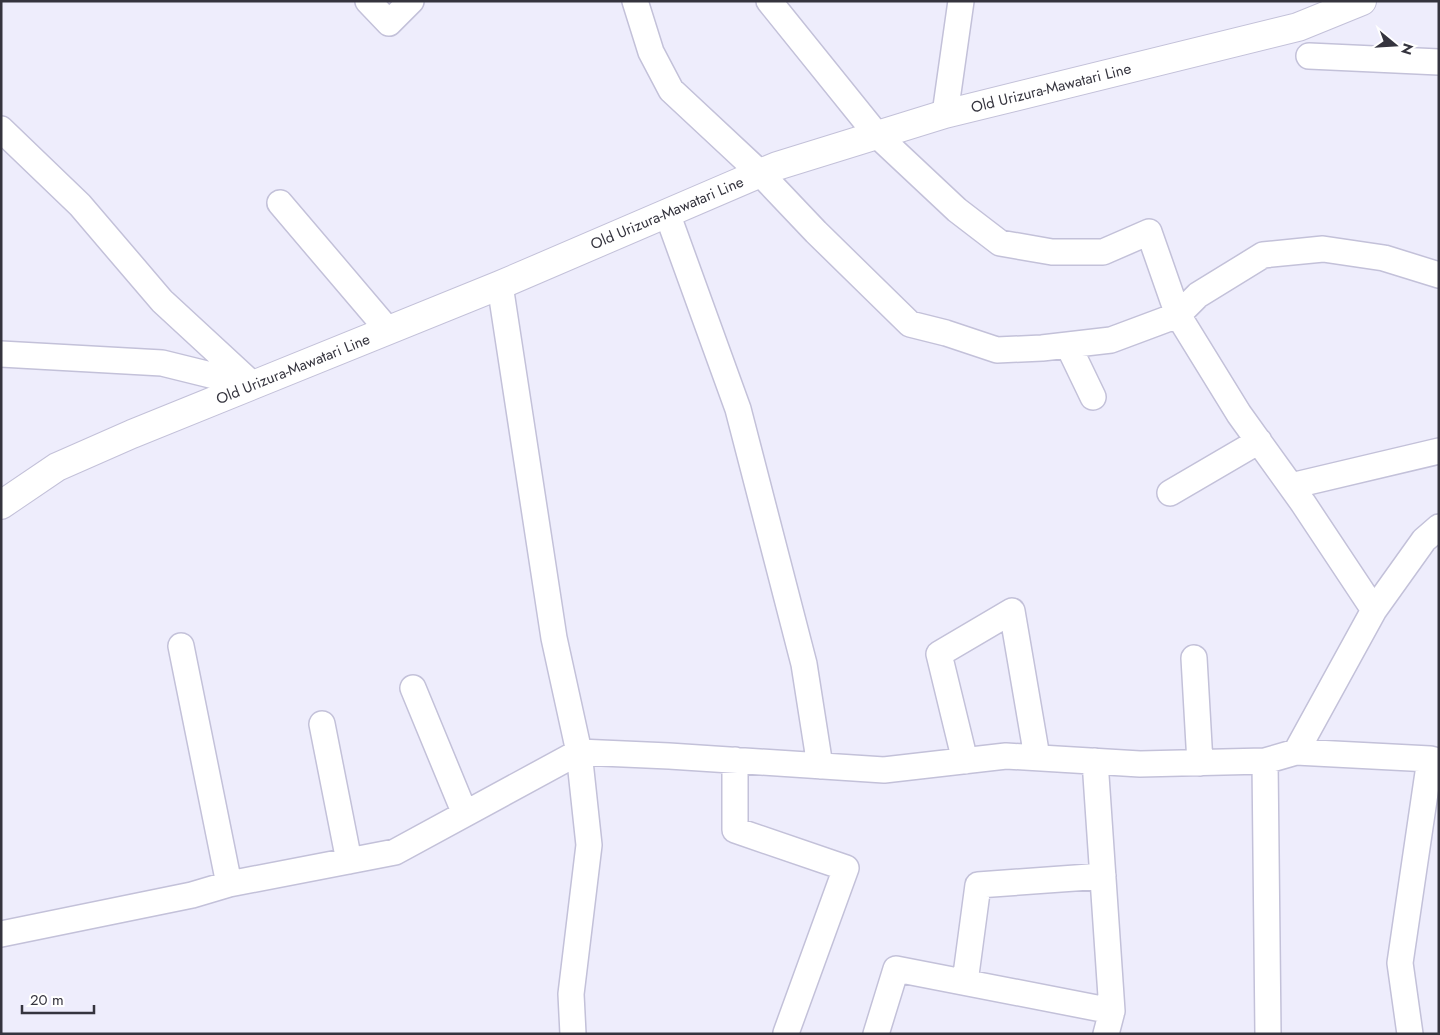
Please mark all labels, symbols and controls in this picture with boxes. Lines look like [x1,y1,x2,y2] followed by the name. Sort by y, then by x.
[1370,20,1420,70] north arrow
[1396,41,1419,57] text: N
[969,57,1134,119] street label: Old Urizura-Mawatari Line
[587,171,747,255] street label: Old Urizura-Mawatari Line
[213,328,374,410] street label: Old Urizura-Mawatari Line
[22,982,95,1014] scale bar
[30,989,64,1011] text: 20 m

